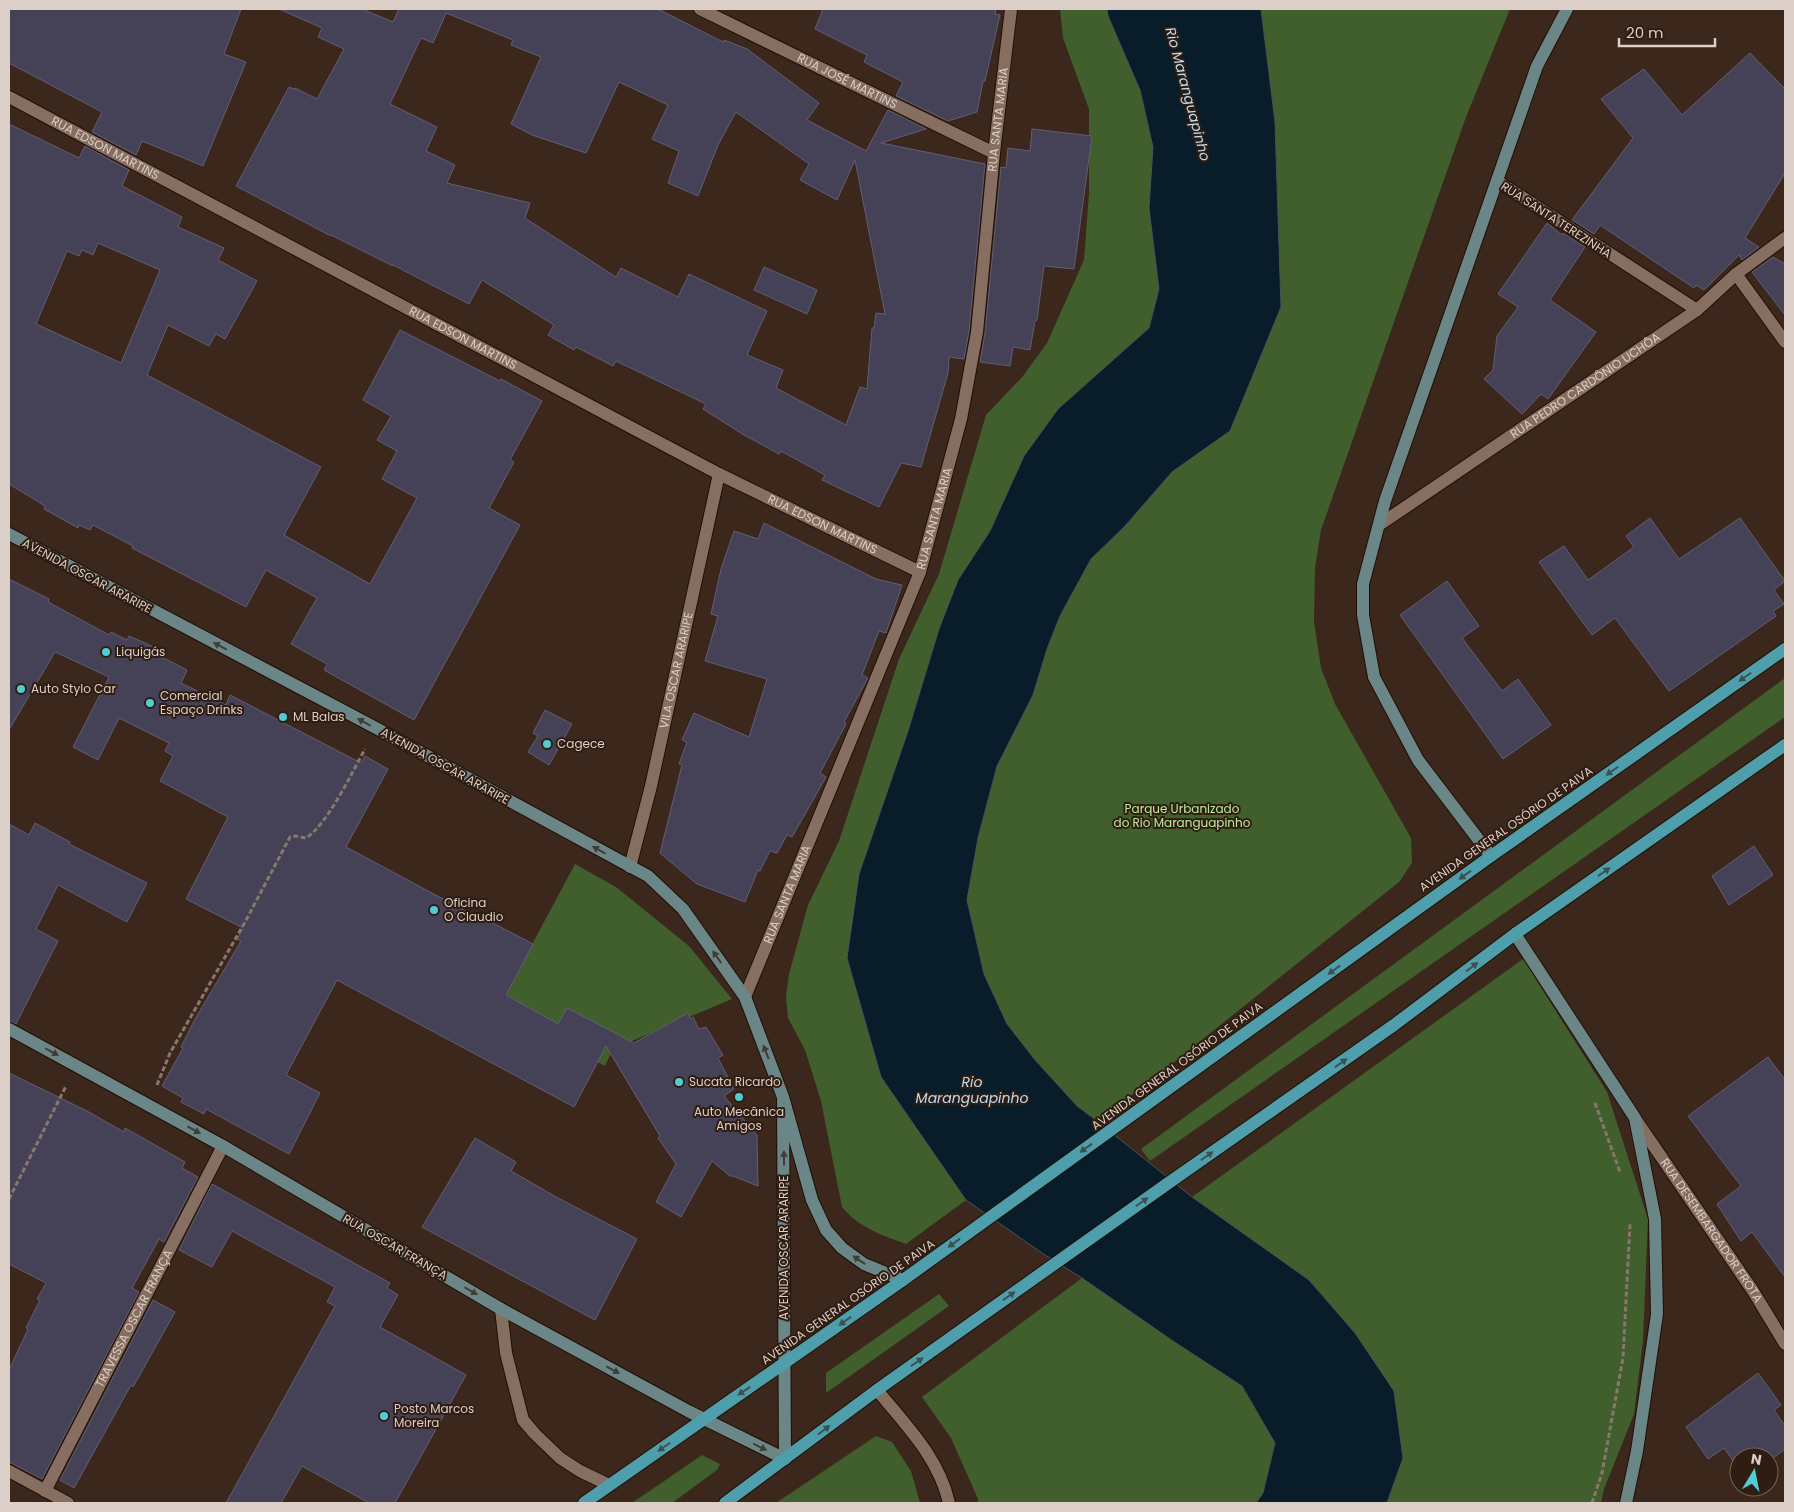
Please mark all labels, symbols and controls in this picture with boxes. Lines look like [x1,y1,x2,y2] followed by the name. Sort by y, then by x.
[1619,15,1715,47] scale bar
[1626,22,1664,43] text: 20 m
[1160,25,1216,163] water label: Rio Maranguapinho
[795,49,900,112] street label: RUA JOSÉ MARTINS
[983,66,1012,172] street label: RUA SANTA MARIA
[48,112,163,183] street label: RUA EDSON MARTINS
[1498,177,1615,262] street label: RUA SANTA TEREZINHA
[406,302,520,373] street label: RUA EDSON MARTINS
[1506,328,1664,442] street label: RUA PEDRO CARDÔNIO UCHÔA
[912,466,956,571] street label: RUA SANTA MARIA
[765,490,880,558] street label: RUA EDSON MARTINS
[19,534,155,617] street label: AVENIDA OSCAR ARARIPE
[655,610,697,730] street label: VILA OSCAR ARARIPE
[213,642,227,650] one-way arrow
[116,643,165,660] place label: Liquigás
[100,646,112,658] marker: Liquigás
[1739,672,1752,682] one-way arrow
[31,680,116,697] place label: Auto Stylo Car
[15,683,27,695] marker: Auto Stylo Car
[160,687,243,718] place label: Comercial Espaço Drinks
[144,697,156,709] marker: Comercial Espaço Drinks
[293,708,345,725] place label: ML Balas
[277,711,289,723] marker: ML Balas
[357,718,371,726] one-way arrow
[378,723,513,808] street label: AVENIDA OSCAR ARARIPE
[557,735,605,752] place label: Cagece
[541,738,553,750] marker: Cagece
[1416,762,1596,895] street label: AVENIDA GENERAL OSÓRIO DE PAIVA
[1606,766,1619,776] one-way arrow
[1114,800,1251,831] park label: Parque Urbanizado do Rio Maranguapinho
[759,842,815,946] street label: RUA SANTA MARIA
[592,845,606,854] one-way arrow
[1597,867,1610,877] one-way arrow
[1459,869,1472,879] one-way arrow
[444,894,504,925] place label: Oficina O Claudio
[428,904,440,916] marker: Oficina O Claudio
[712,950,722,964] one-way arrow
[1465,961,1478,972] one-way arrow
[1327,965,1341,975] one-way arrow
[1087,998,1266,1134] street label: AVENIDA GENERAL OSÓRIO DE PAIVA
[762,1044,769,1059] one-way arrow
[45,1048,58,1057] one-way arrow
[1334,1058,1347,1068] one-way arrow
[916,1072,1028,1108] water label: Rio Maranguapinho
[689,1073,781,1090] place label: Sucata Ricardo
[673,1076,685,1088] marker: Sucata Ricardo
[733,1091,745,1103] marker: Auto Mecânica Amigos
[694,1103,784,1134] place label: Auto Mecânica Amigos
[188,1126,201,1135] one-way arrow
[1080,1143,1093,1154] one-way arrow
[780,1149,788,1165] one-way arrow
[1201,1151,1214,1161] one-way arrow
[1657,1155,1767,1306] street label: RUA DESEMBARGADOR FROTA
[775,1176,792,1320] street label: AVENIDA OSCAR ARARIPE
[1135,1197,1148,1207] one-way arrow
[340,1210,451,1283] street label: RUA OSCAR FRANÇA
[758,1235,938,1368] street label: AVENIDA GENERAL OSÓRIO DE PAIVA
[948,1238,961,1249] one-way arrow
[91,1246,176,1390] street label: TRAVESSA OSCAR FRANÇA
[852,1255,866,1265] one-way arrow
[464,1287,477,1296] one-way arrow
[1002,1291,1016,1301] one-way arrow
[838,1316,852,1326] one-way arrow
[910,1357,923,1367] one-way arrow
[606,1366,620,1374] one-way arrow
[738,1386,751,1396] one-way arrow
[394,1400,474,1431] place label: Posto Marcos Moreira
[378,1410,390,1422] marker: Posto Marcos Moreira
[817,1425,831,1435] one-way arrow
[657,1442,671,1452] one-way arrow
[753,1443,767,1451] one-way arrow
[1729,1447,1779,1497] north arrow
[1749,1448,1763,1470] text: N

